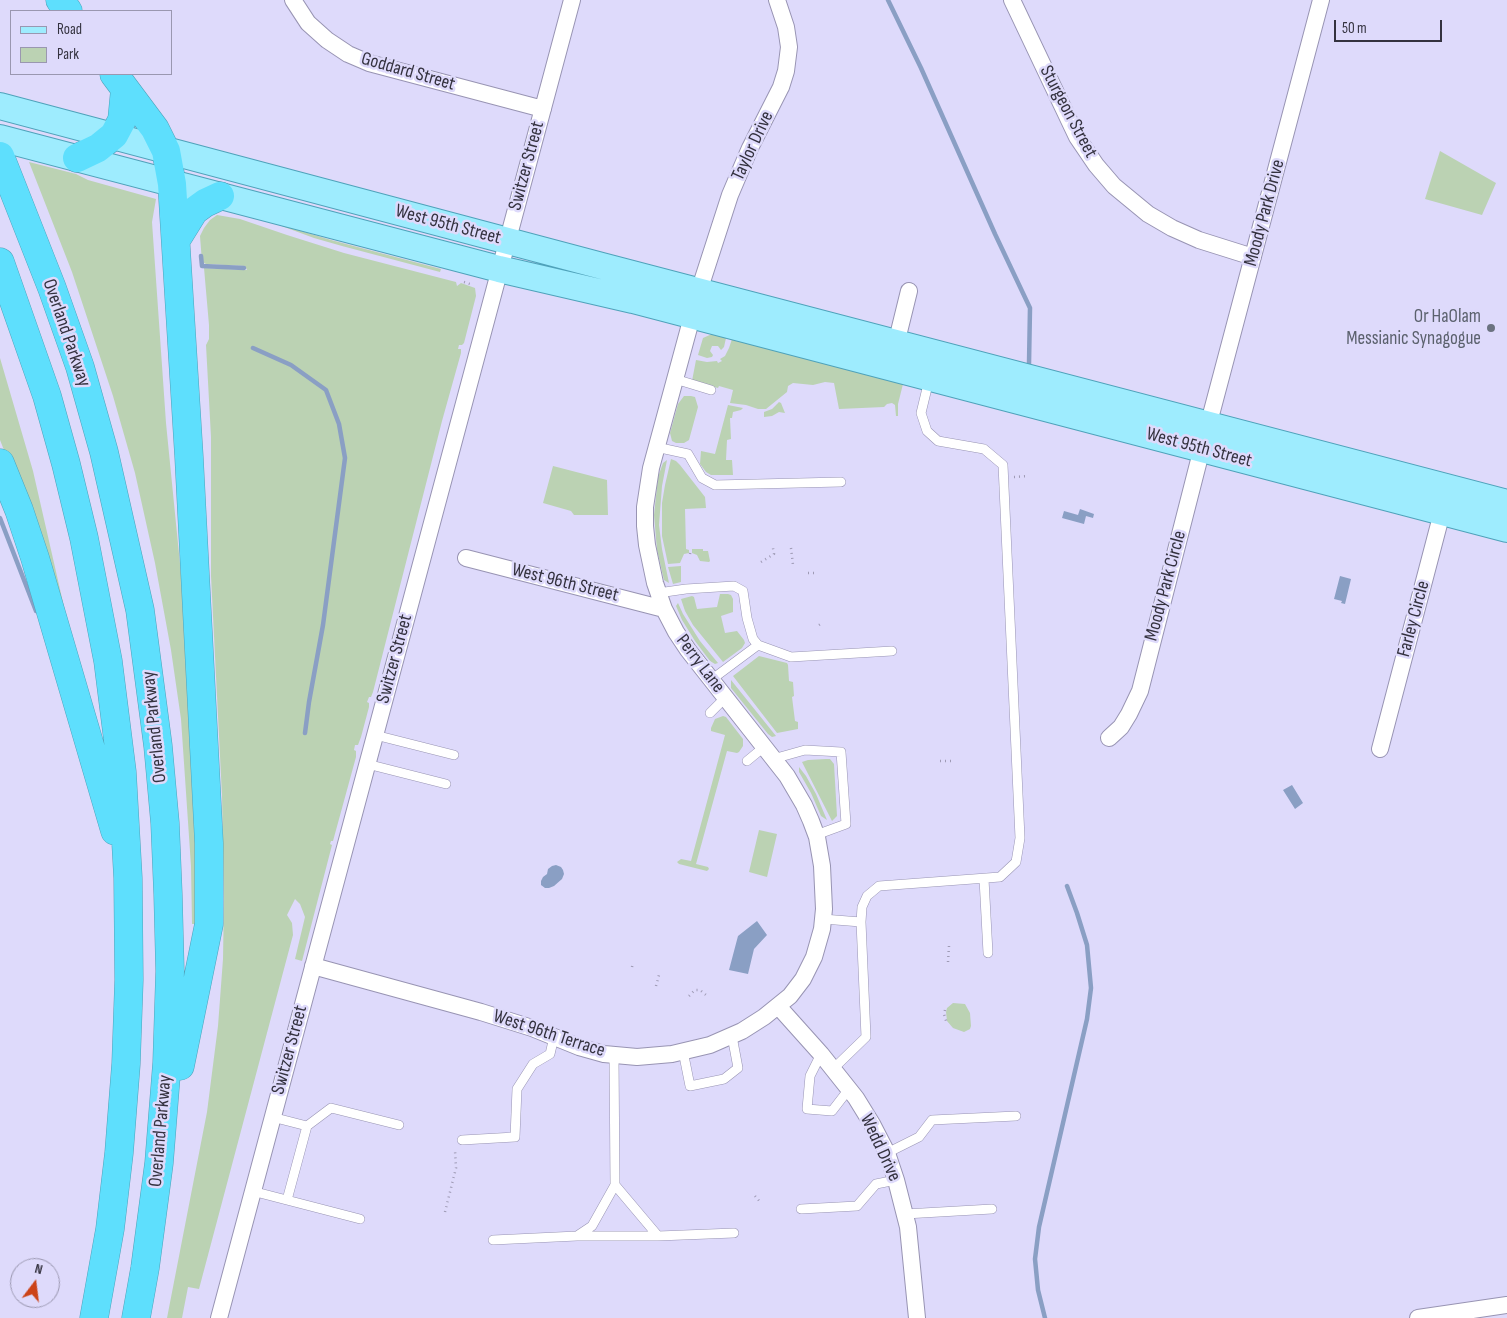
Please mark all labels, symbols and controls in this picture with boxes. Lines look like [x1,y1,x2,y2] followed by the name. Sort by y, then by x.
[10,10,172,75] legend
[1337,10,1444,42] scale bar
[1342,19,1367,38] text: 50 m
[57,20,82,39] text: Road
[57,45,79,64] text: Park
[358,48,458,96] street label: Goddard Street
[1034,62,1102,162] street label: Sturgeon Street
[727,108,779,184] street label: Taylor Drive
[504,119,550,213] street label: Switzer Street
[1240,157,1290,269] street label: Moody Park Drive
[393,200,503,250] street label: West 95th Street
[37,276,95,390] street label: Overland Parkway
[1346,306,1481,350] place label: Or HaOlam Messianic Synagogue
[1485,322,1497,334] marker: Or HaOlam Messianic Synagogue
[1144,423,1254,473] street label: West 95th Street
[1140,529,1192,643] street label: Moody Park Circle
[509,559,621,607] street label: West 96th Street
[1393,579,1435,659] street label: Farley Circle
[372,612,418,706] street label: Switzer Street
[671,630,729,698] street label: Perry Lane
[138,670,172,784] street label: Overland Parkway
[267,1003,313,1097] street label: Switzer Street
[490,1005,608,1063] street label: West 96th Terrace
[145,1074,177,1188] street label: Overland Parkway
[855,1111,905,1185] street label: Wedd Drive
[10,1258,60,1308] north arrow
[33,1260,45,1278] text: N

